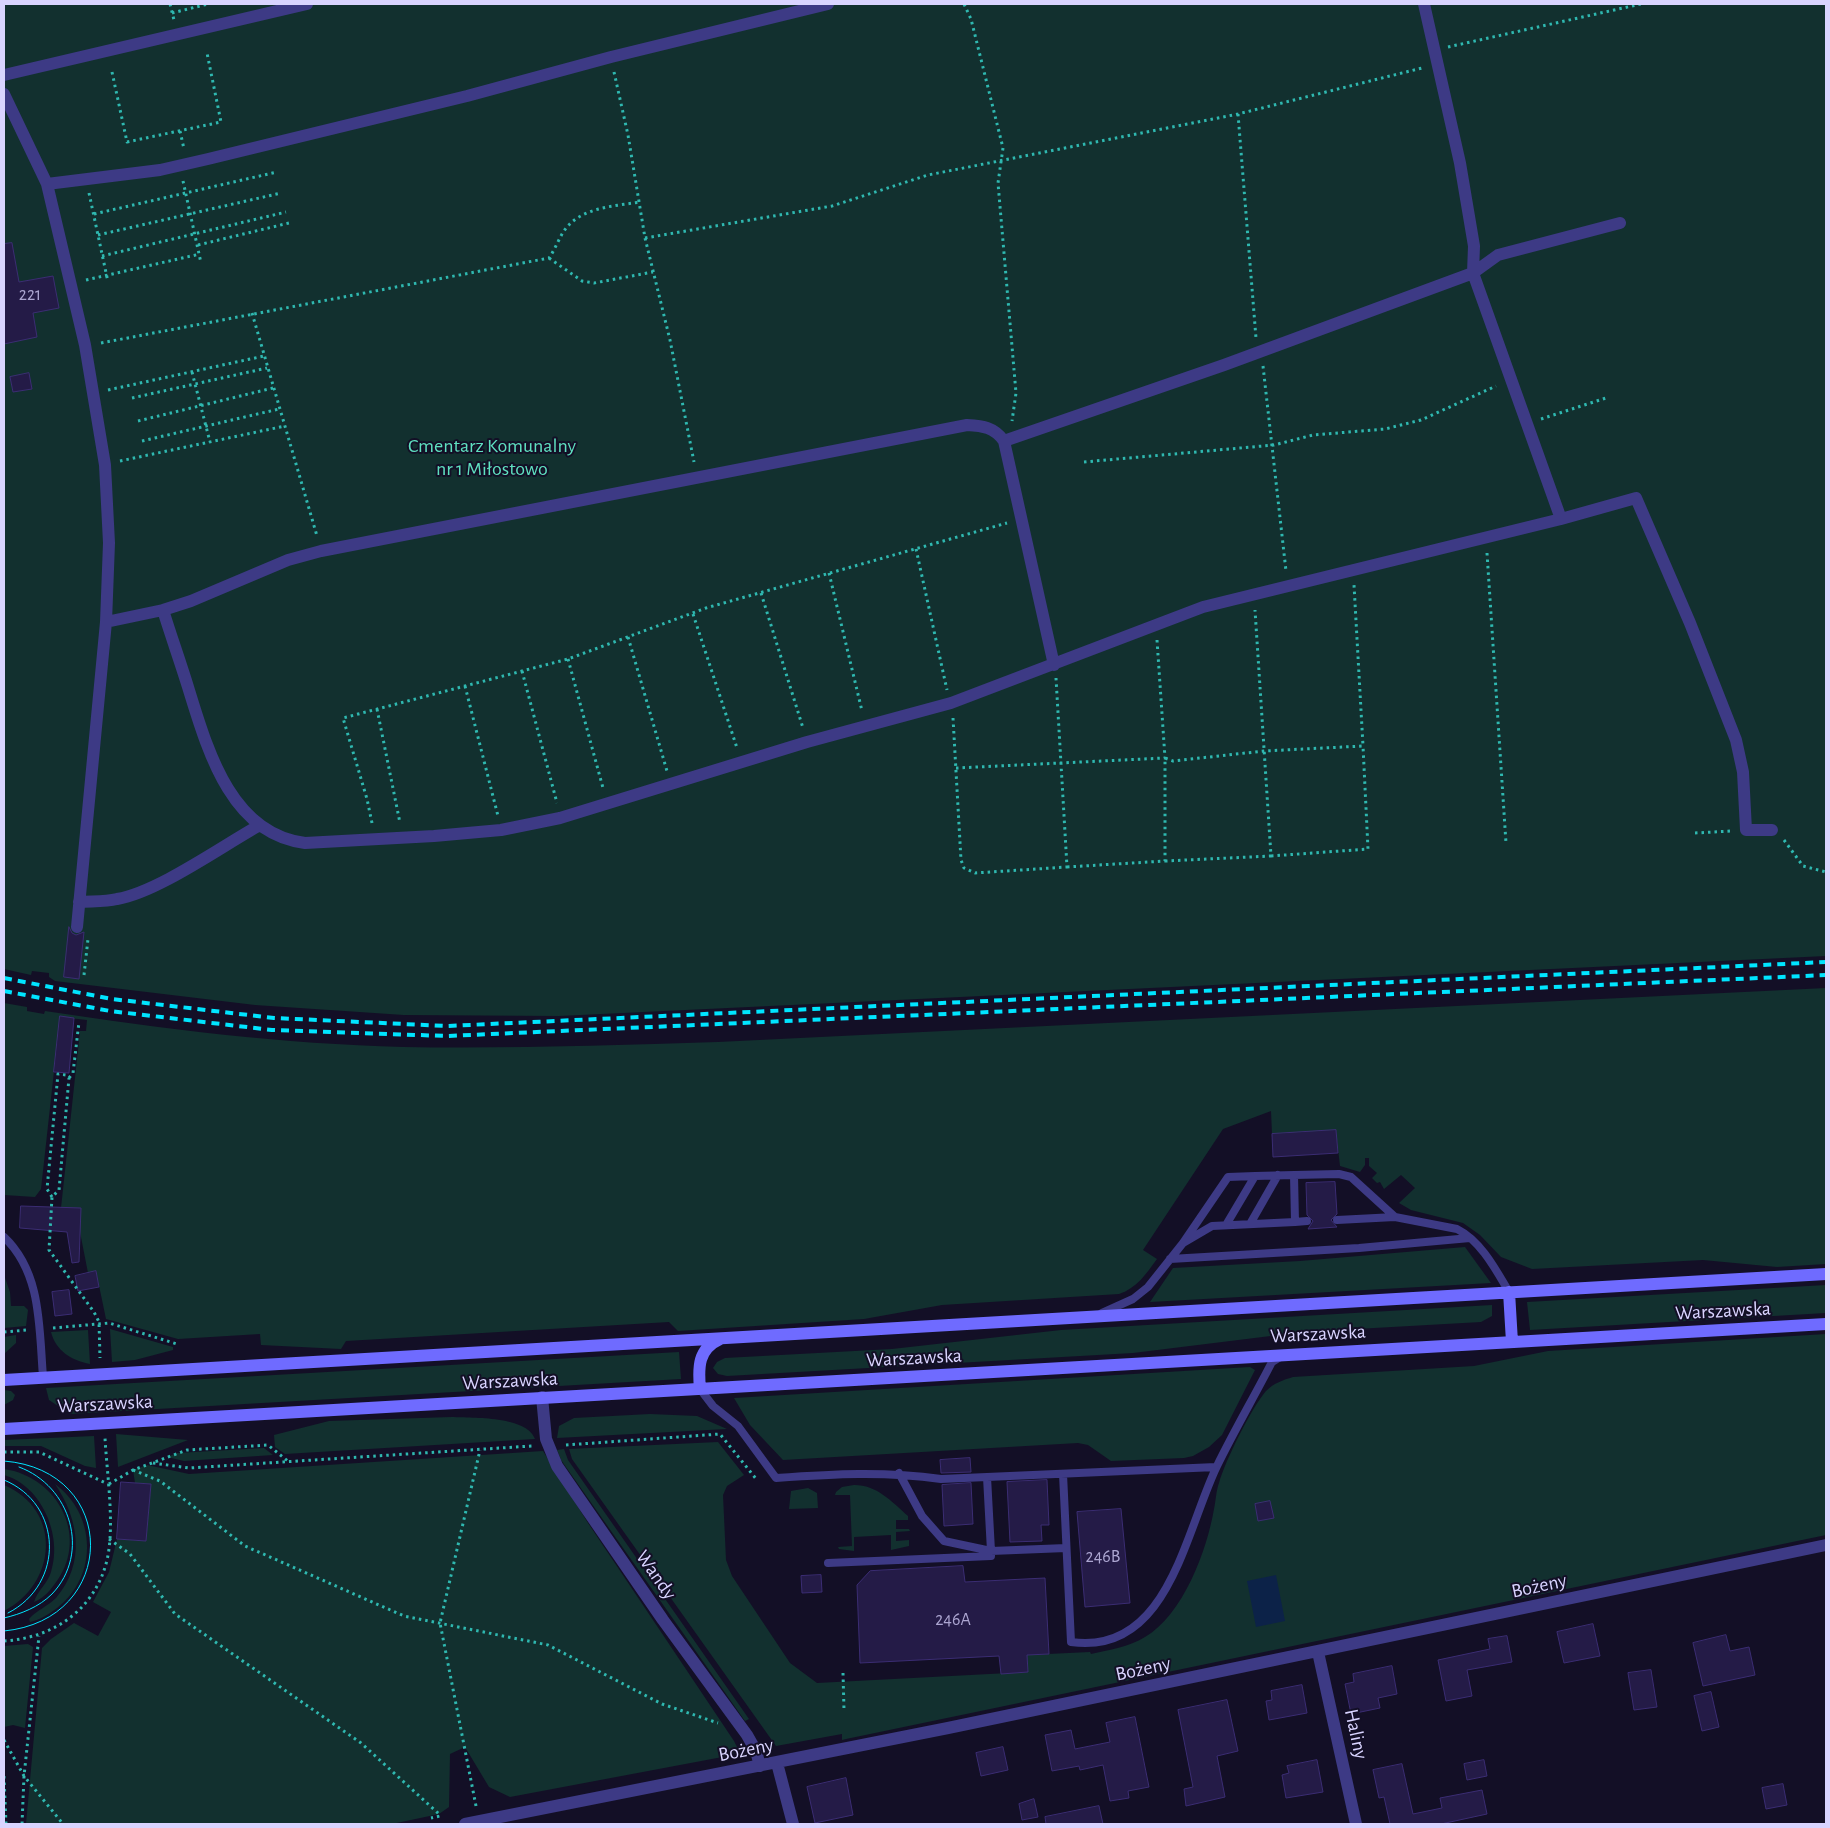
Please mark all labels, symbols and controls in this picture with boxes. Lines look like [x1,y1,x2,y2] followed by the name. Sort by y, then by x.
[19,284,41,306] house number: 221
[408,434,576,481] park label: Cmentarz Komunalny nr 1 Miłostowo
[1675,1297,1771,1325] street label: Warszawska
[1270,1320,1366,1348] street label: Warszawska
[866,1344,962,1372] street label: Warszawska
[462,1367,558,1395] street label: Warszawska
[57,1390,153,1418] street label: Warszawska
[630,1546,682,1604] street label: Wandy
[1086,1546,1120,1568] house number: 246B
[1509,1568,1569,1604] street label: Bożeny
[935,1609,971,1631] house number: 246A
[1113,1651,1173,1687] street label: Bożeny
[1339,1707,1373,1761] street label: Haliny
[716,1733,776,1767] street label: Bożeny

